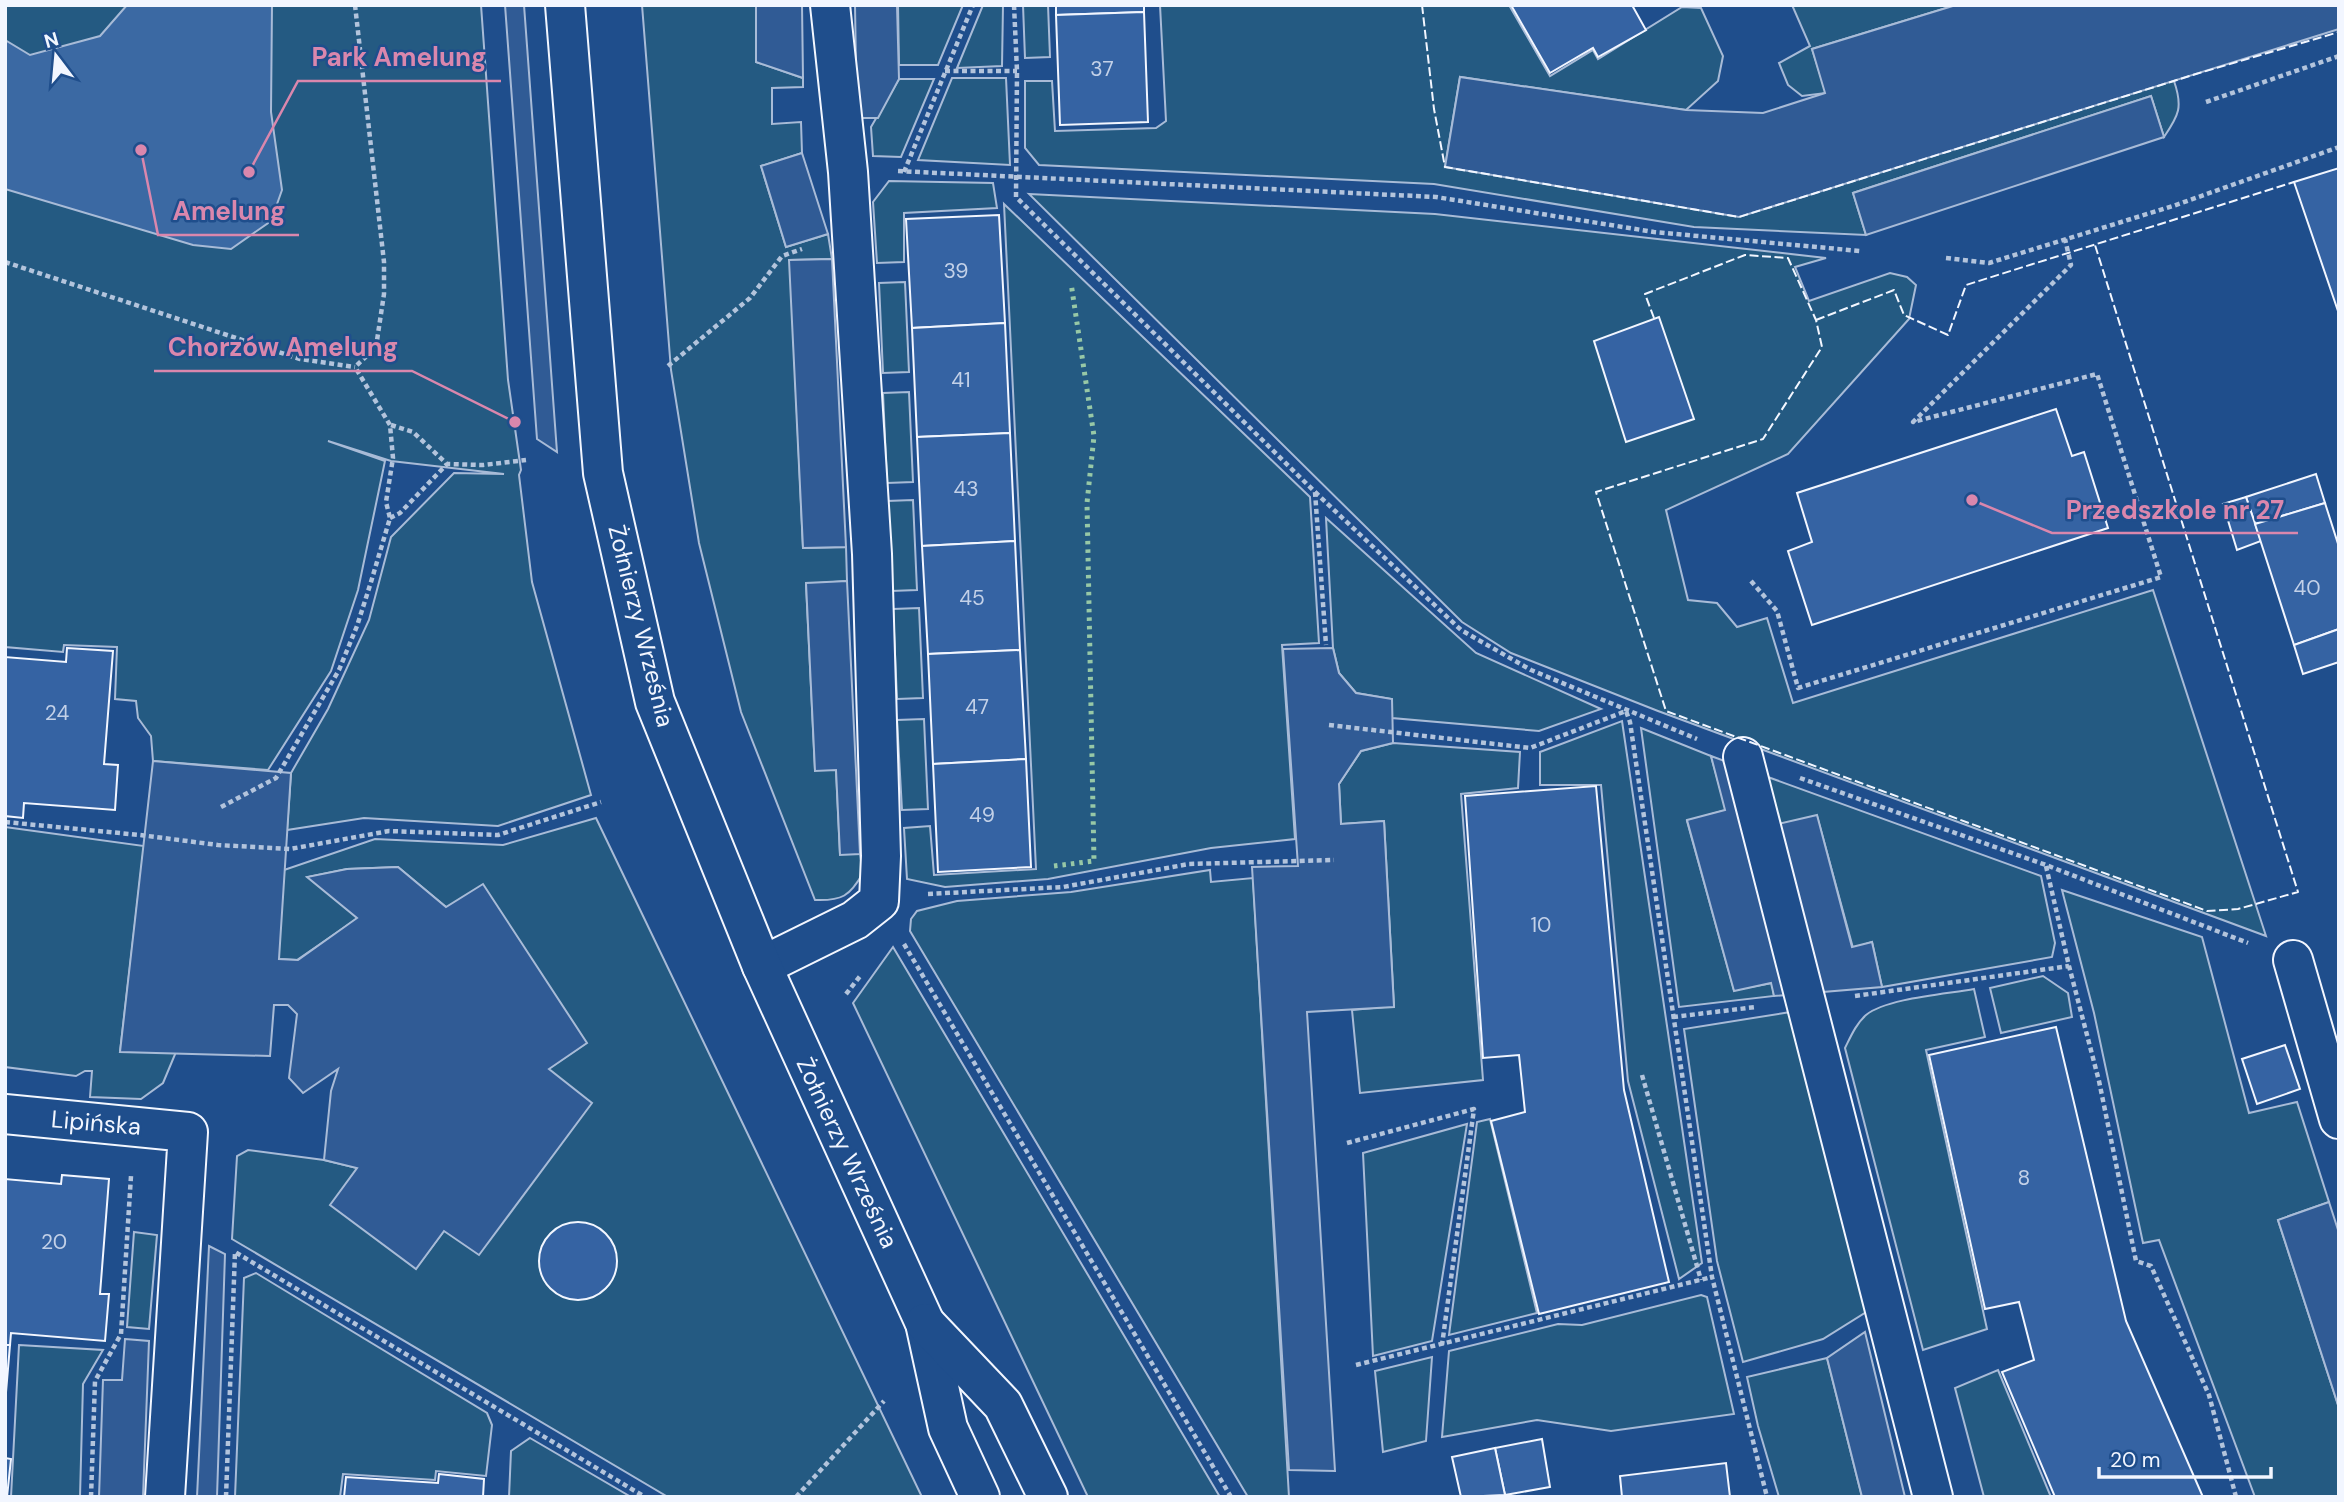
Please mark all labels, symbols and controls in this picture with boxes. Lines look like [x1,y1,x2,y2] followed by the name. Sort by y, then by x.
[21,21,91,91] north arrow
[41,26,62,54] text: N
[298,34,501,81] callout: Park Amelung
[311,40,487,74] text: Park Amelung
[1090,55,1114,83] house number: 37
[158,188,299,235] callout: Amelung
[172,194,286,228] text: Amelung
[944,257,969,285] house number: 39
[154,324,412,371] callout: Chorzów Amelung
[168,330,398,364] text: Chorzów Amelung
[951,366,971,394] house number: 41
[953,475,979,503] house number: 43
[2052,486,2298,533] callout: Przedszkole nr 27
[2066,493,2284,527] text: Przedszkole nr 27
[601,522,682,730] street label: Żołnierzy Września
[2293,574,2321,602] house number: 40
[959,584,985,612] house number: 45
[965,693,989,721] house number: 47
[45,699,69,727] house number: 24
[969,801,995,829] house number: 49
[1531,911,1551,939] house number: 10
[790,1052,905,1253] street label: Żołnierzy Września
[50,1103,142,1142] street label: Lipińska
[2018,1164,2030,1192] house number: 8
[41,1228,67,1256] house number: 20
[2099,1436,2270,1480] scale bar
[2110,1446,2161,1474] text: 20 m

